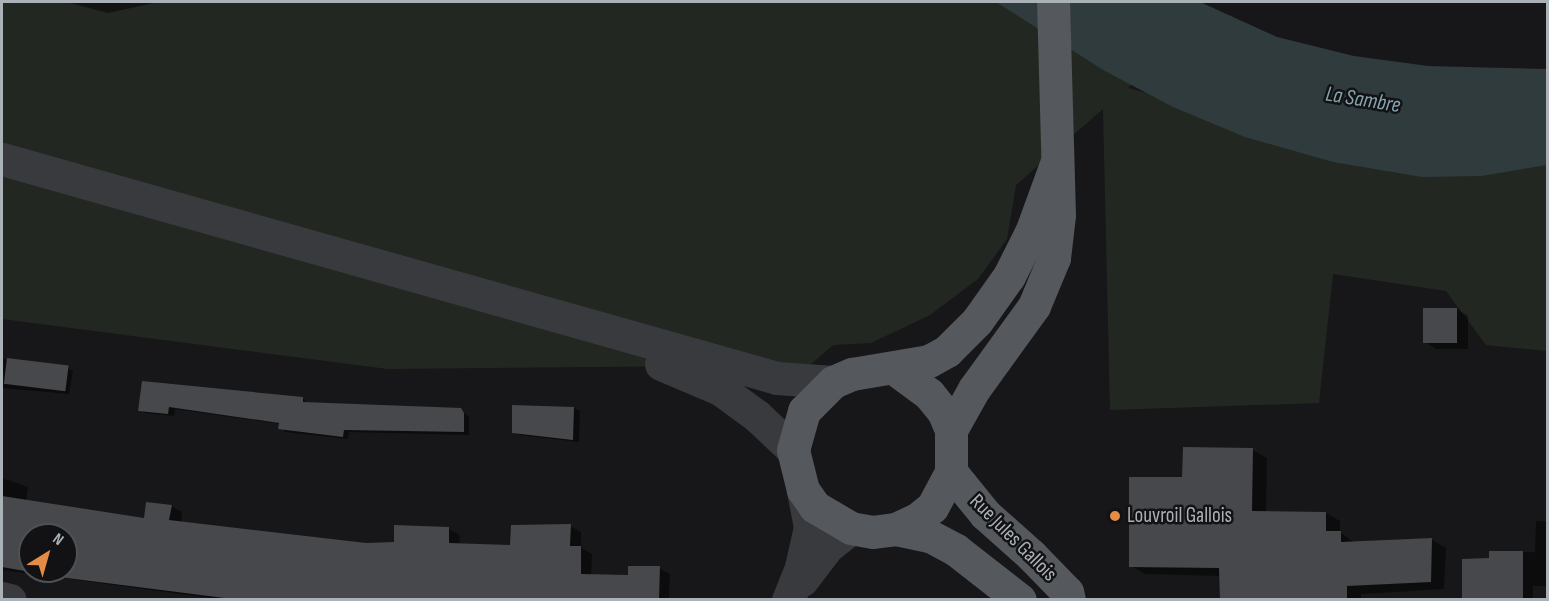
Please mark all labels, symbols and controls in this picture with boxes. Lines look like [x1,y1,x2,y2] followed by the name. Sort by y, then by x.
[1324,81,1402,119] water label: La Sambre
[964,489,1062,587] street label: Rue Jules Gallois
[1127,503,1232,529] place label: Louvroil Gallois
[1108,509,1122,523] marker: Louvroil Gallois
[18,523,78,583] north arrow
[49,530,67,550] text: N

